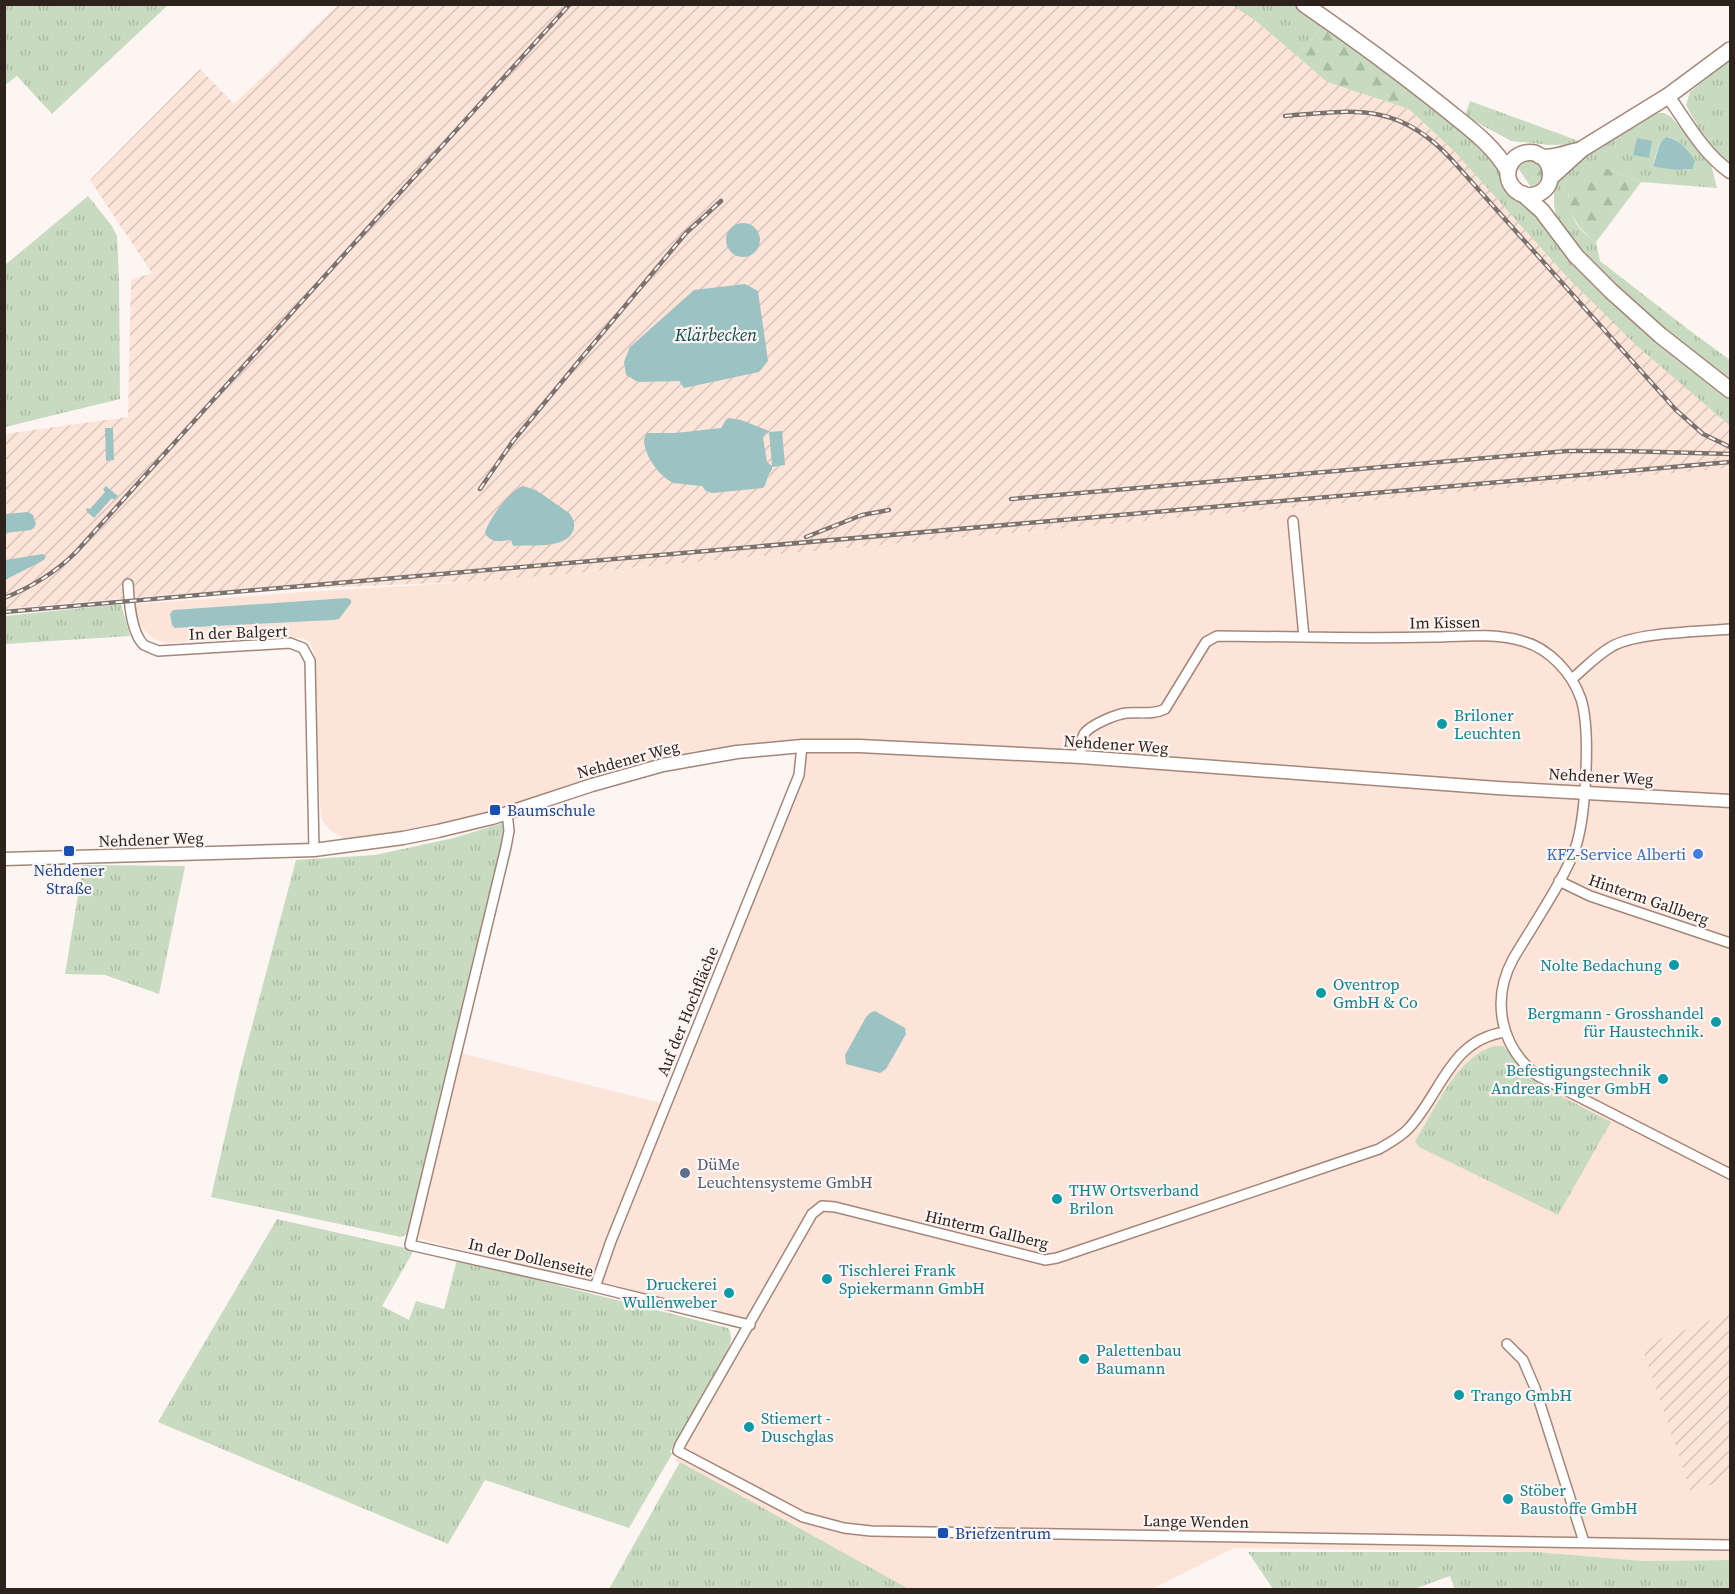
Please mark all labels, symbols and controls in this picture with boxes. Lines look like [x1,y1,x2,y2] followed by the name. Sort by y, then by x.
[674,322,757,347] water label: Klärbecken
[1409,610,1481,634] street label: Im Kissen
[188,619,288,645] street label: In der Balgert
[1454,704,1521,744] place label: Briloner Leuchten
[1435,717,1449,731] marker: Briloner Leuchten
[1063,729,1169,759] street label: Nehdener Weg
[574,735,682,783] street label: Nehdener Weg
[1548,762,1654,790] street label: Nehdener Weg
[507,799,595,821] place label: Baumschule
[488,803,502,817] marker: Baumschule
[98,826,204,852] street label: Nehdener Weg
[1547,843,1686,865] place label: KFZ-Service Alberti
[62,844,76,858] marker: Nehdener Straße
[1691,847,1705,861] marker: KFZ-Service Alberti
[33,859,105,899] place label: Nehdener Straße
[1586,868,1712,930] street label: Hinterm Gallberg
[651,943,723,1079] street label: Auf der Hochfläche
[1540,954,1662,976] place label: Nolte Bedachung
[1667,958,1681,972] marker: Nolte Bedachung
[1333,973,1418,1013] place label: Oventrop GmbH & Co
[1314,986,1328,1000] marker: Oventrop GmbH & Co
[1527,1002,1704,1042] place label: Bergmann - Grosshandel für Haustechnik.
[1709,1015,1723,1029] marker: Bergmann - Grosshandel für Haustechnik.
[1491,1059,1651,1099] place label: Befestigungstechnik Andreas Finger GmbH
[1656,1072,1670,1086] marker: Befestigungstechnik Andreas Finger GmbH
[697,1153,873,1193] place label: DüMe Leuchtensysteme GmbH
[678,1166,692,1180] marker: DüMe Leuchtensysteme GmbH
[1069,1179,1199,1219] place label: THW Ortsverband Brilon
[1050,1192,1064,1206] marker: THW Ortsverband Brilon
[923,1204,1051,1254] street label: Hinterm Gallberg
[466,1232,596,1282] street label: In der Dollenseite
[839,1259,985,1299] place label: Tischlerei Frank Spiekermann GmbH
[820,1272,834,1286] marker: Tischlerei Frank Spiekermann GmbH
[622,1273,717,1313] place label: Druckerei Wullenweber
[722,1286,736,1300] marker: Druckerei Wullenweber
[1096,1339,1182,1379] place label: Palettenbau Baumann
[1077,1352,1091,1366] marker: Palettenbau Baumann
[1471,1384,1572,1406] place label: Trango GmbH
[1452,1388,1466,1402] marker: Trango GmbH
[761,1407,834,1447] place label: Stiemert - Duschglas
[742,1420,756,1434] marker: Stiemert - Duschglas
[1520,1479,1638,1519] place label: Stöber Baustoffe GmbH
[1501,1492,1515,1506] marker: Stöber Baustoffe GmbH
[1143,1509,1249,1533] street label: Lange Wenden
[955,1522,1051,1544] place label: Briefzentrum
[936,1526,950,1540] marker: Briefzentrum

